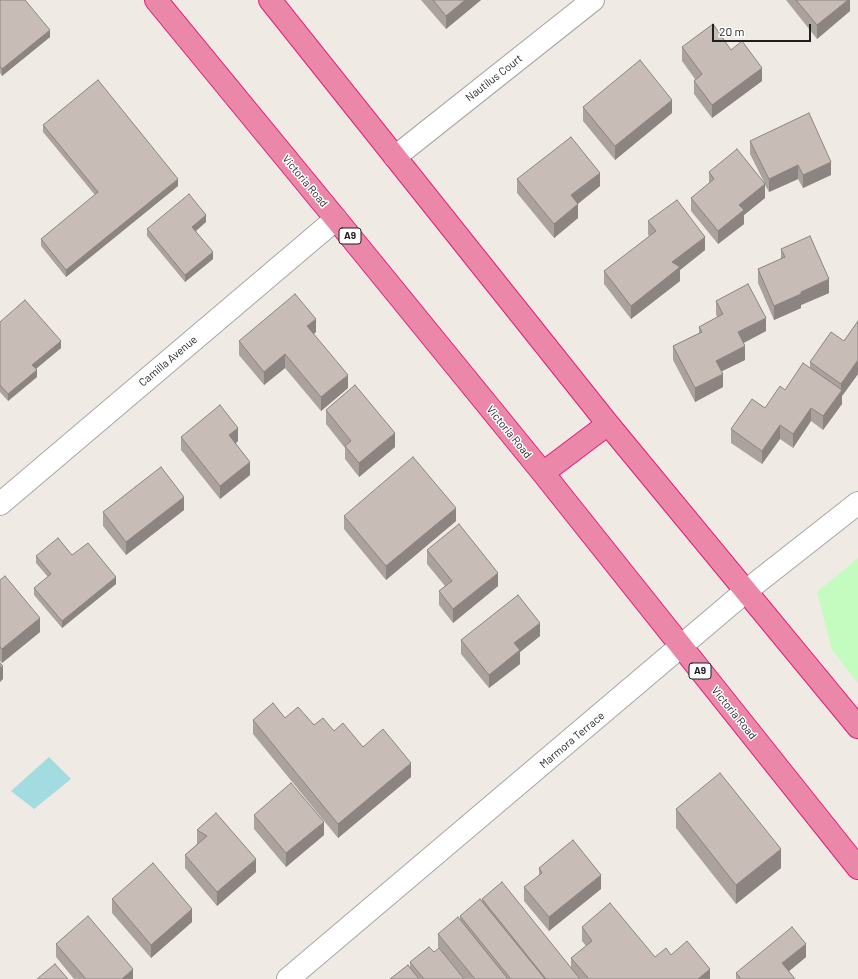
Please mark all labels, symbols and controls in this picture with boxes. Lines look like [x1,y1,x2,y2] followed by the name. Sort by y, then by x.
[714,16,813,42] scale bar
[719,24,745,38] text: 20 m
[463,52,525,104] street label: Nautilus Court
[279,152,331,210] street label: Victoria Road
[339,228,361,244] road number: A9
[136,333,200,389] street label: Camilla Avenue
[484,403,534,461] street label: Victoria Road
[689,663,711,679] road number: A9
[709,684,759,742] street label: Victoria Road
[537,709,607,771] street label: Marmora Terrace

